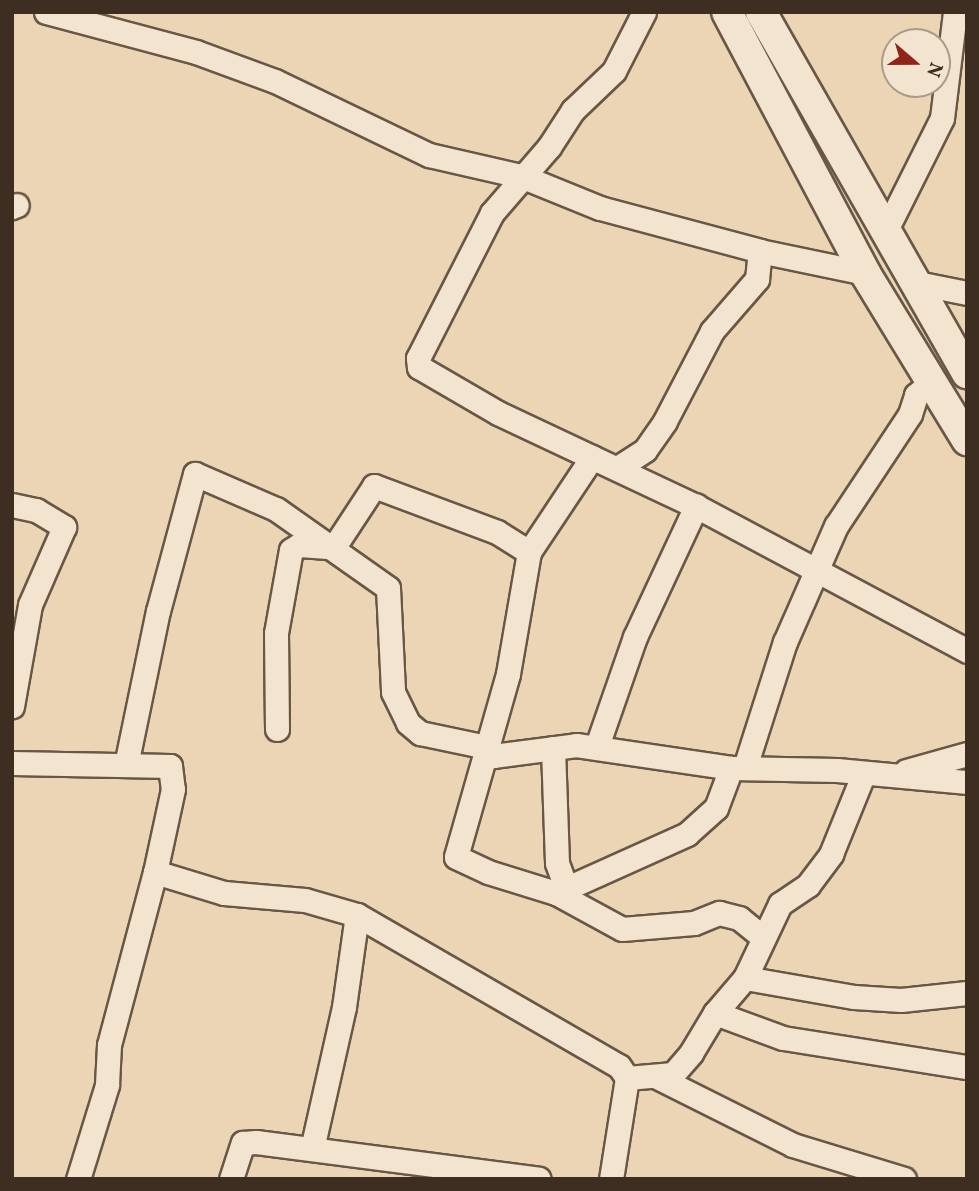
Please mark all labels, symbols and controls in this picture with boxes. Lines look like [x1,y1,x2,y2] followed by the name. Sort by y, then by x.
[881,28,951,98] north arrow
[919,59,948,80] text: N

